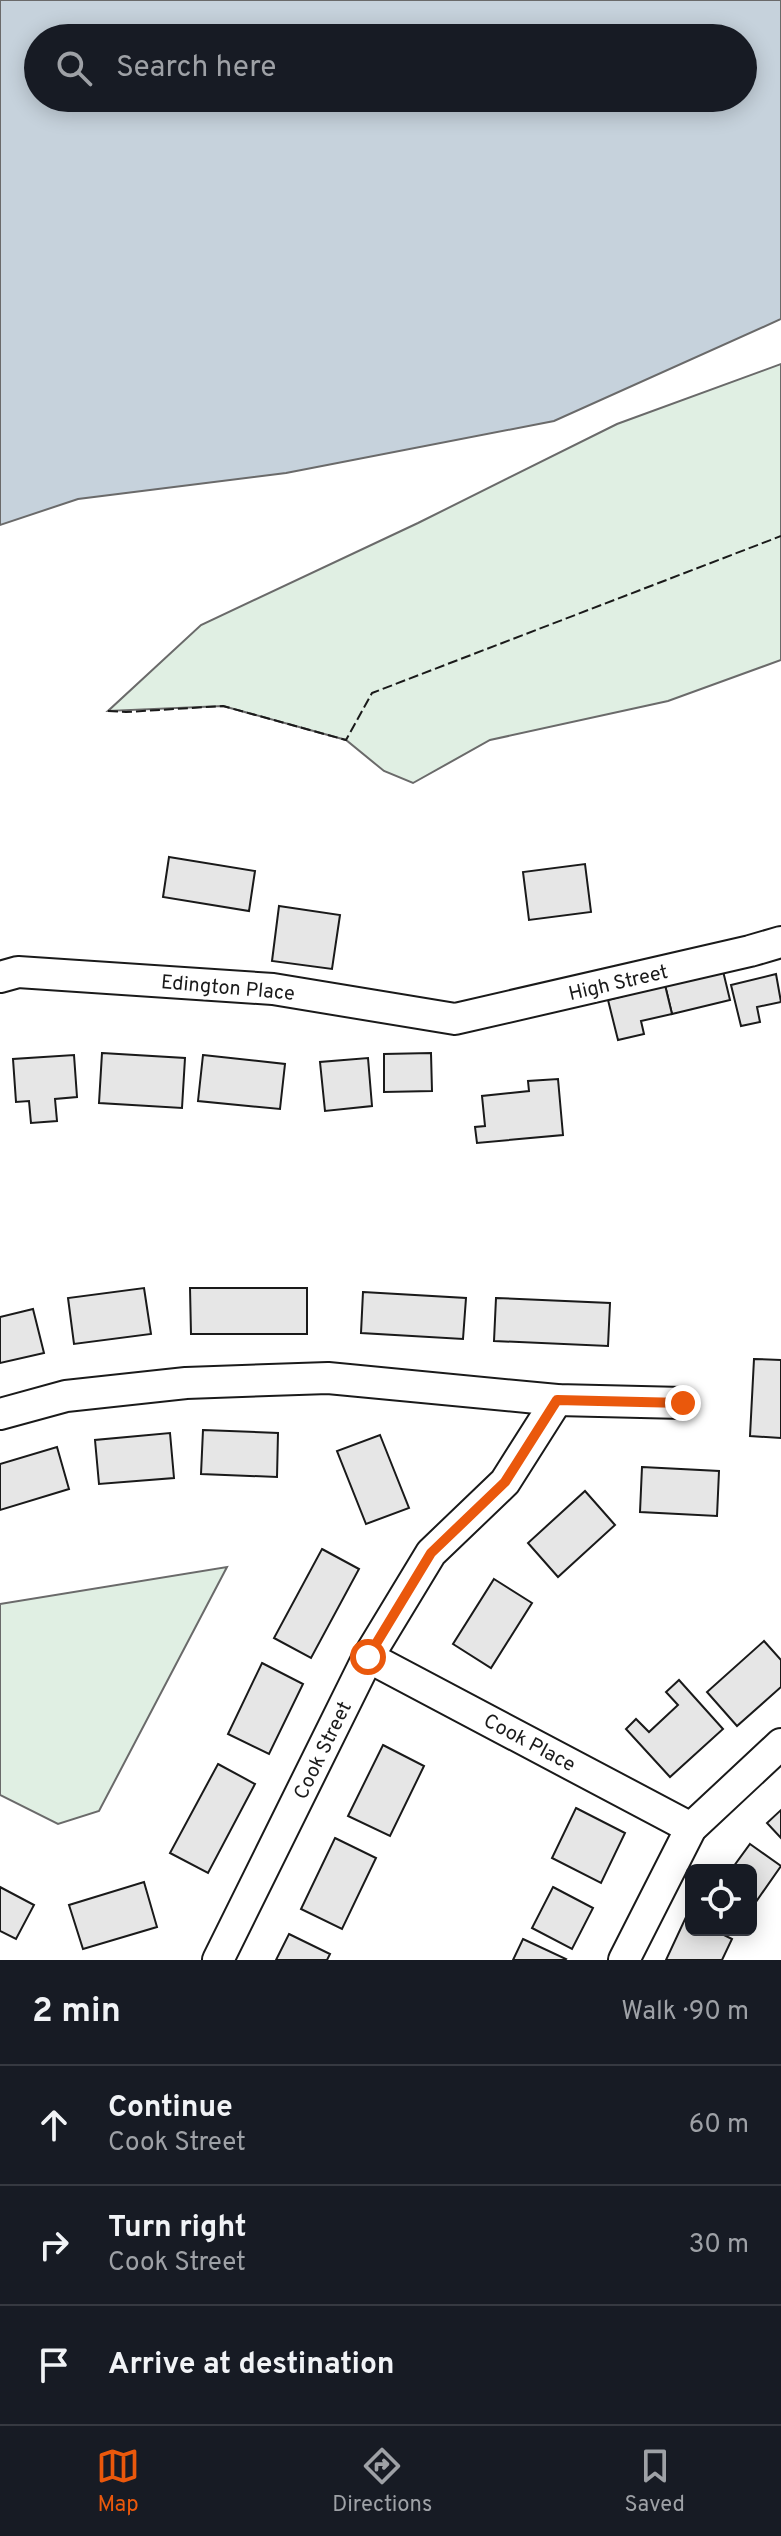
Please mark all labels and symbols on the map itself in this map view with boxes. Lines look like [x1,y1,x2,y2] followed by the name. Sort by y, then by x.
[566,960,671,1008] street label: High Street
[160,970,296,1008] street label: Edington Place
[665,1385,701,1421] route end
[350,1639,386,1675] route start
[289,1698,359,1804] street label: Cook Street
[479,1709,580,1779] street label: Cook Place

